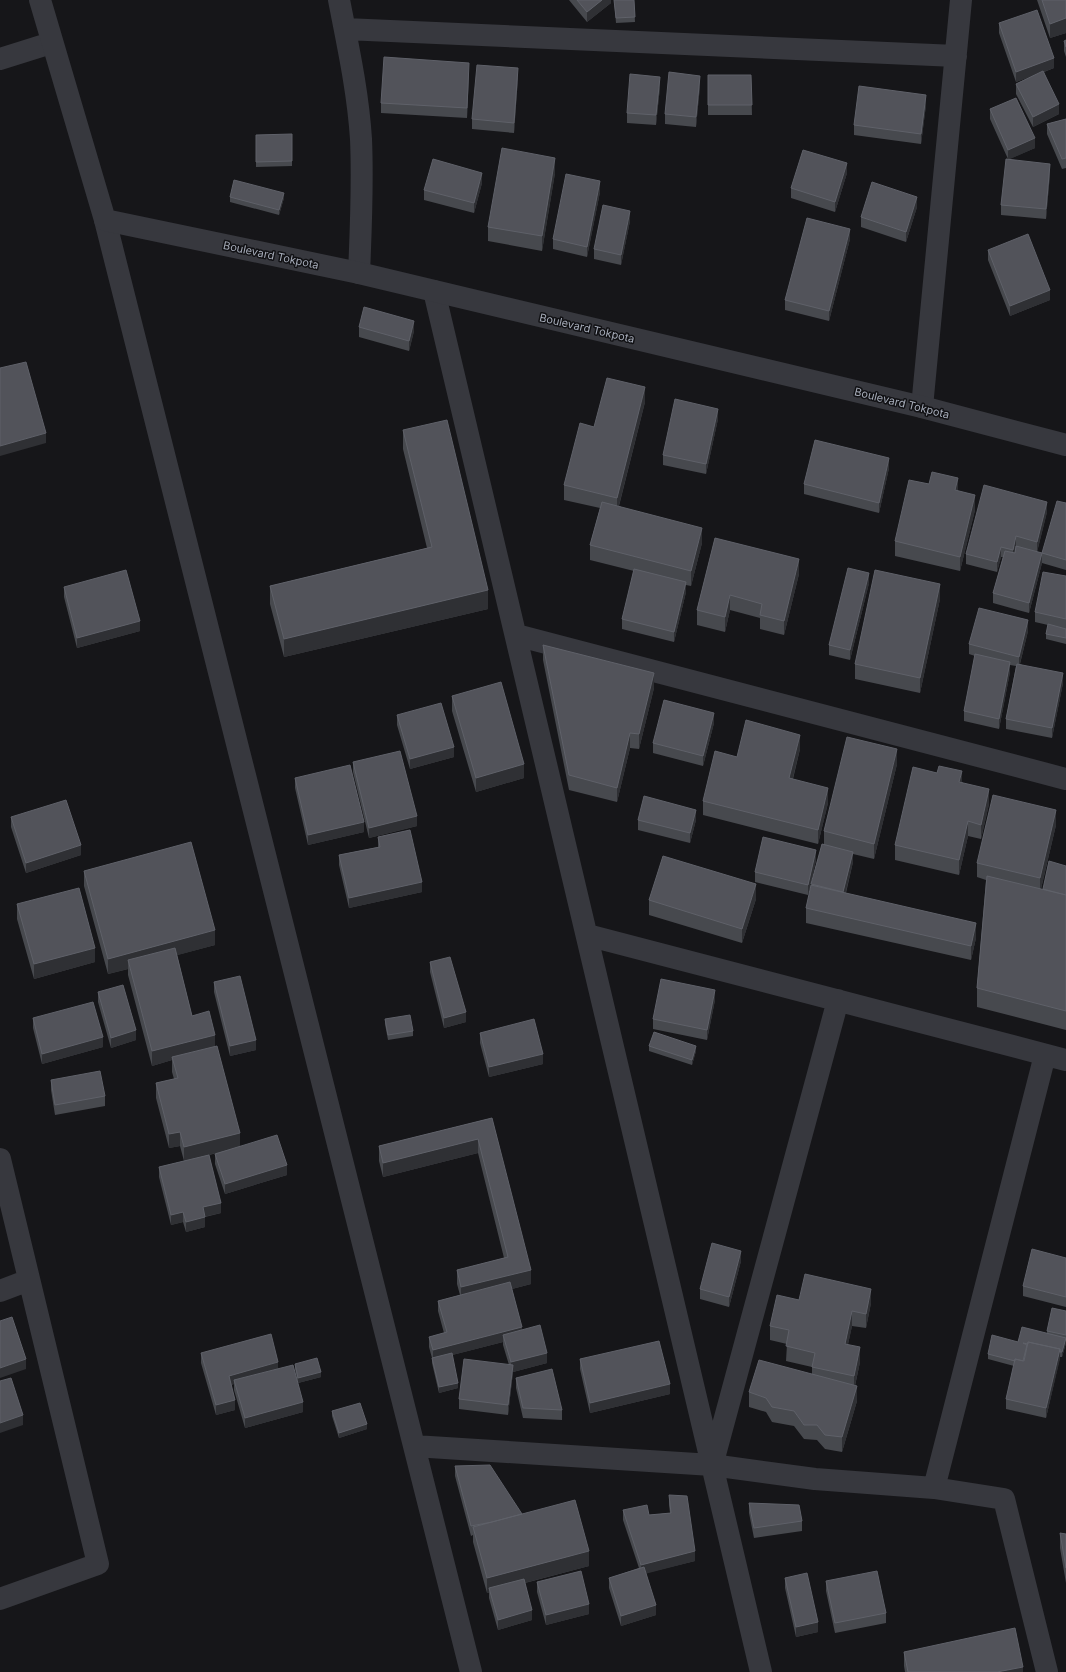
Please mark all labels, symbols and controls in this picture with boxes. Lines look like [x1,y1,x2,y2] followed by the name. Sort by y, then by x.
[222,238,320,272] street label: Boulevard Tokpota
[538,310,636,346] street label: Boulevard Tokpota
[853,384,951,422] street label: Boulevard Tokpota

